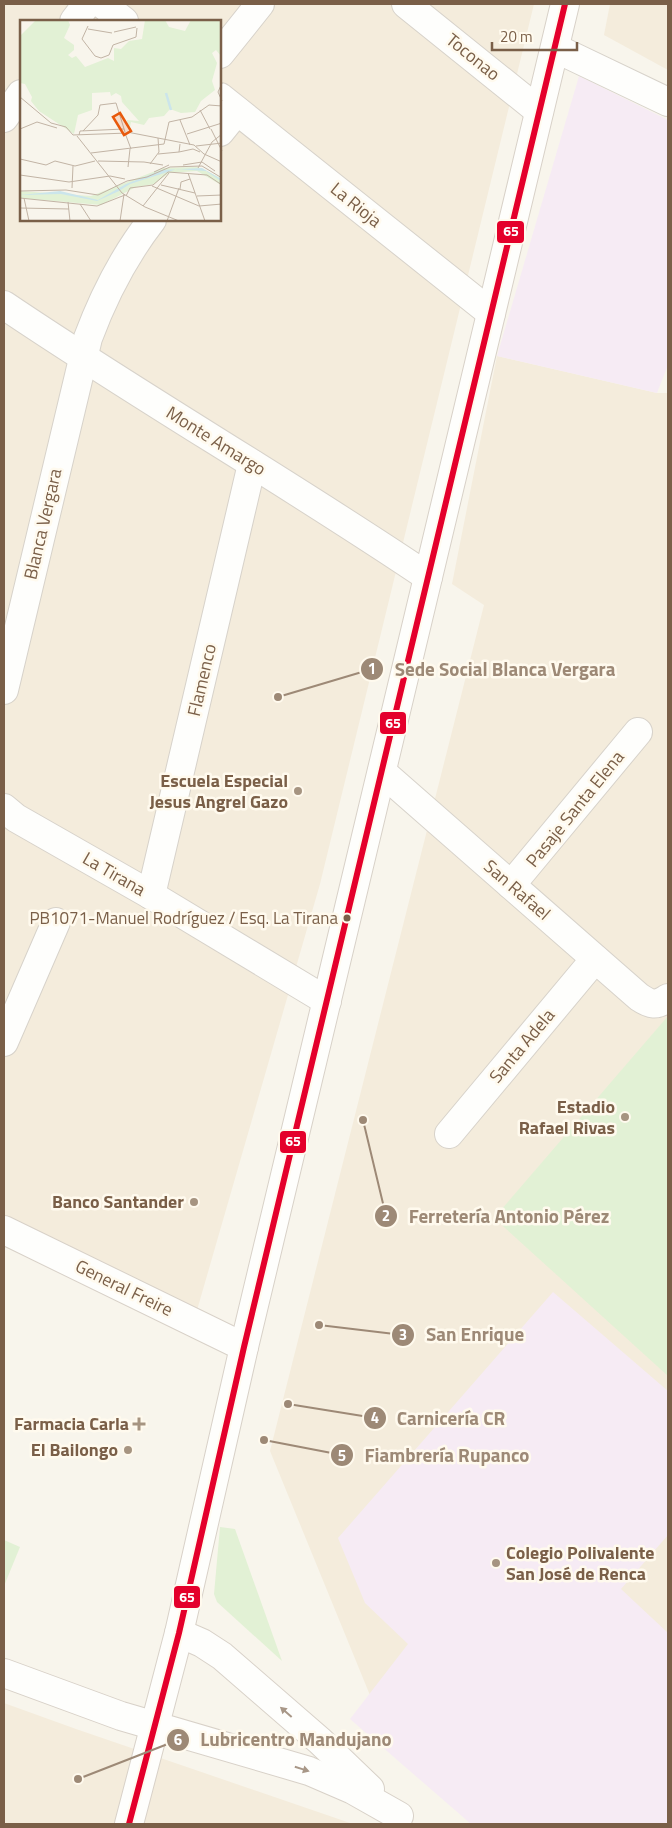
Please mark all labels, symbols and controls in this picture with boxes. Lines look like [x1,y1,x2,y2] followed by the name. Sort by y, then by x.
[20,20,221,221] inset map
[492,20,577,52] scale bar
[500,25,533,48] text: 20 m
[440,26,506,87] street label: Toconao
[325,176,388,234] street label: La Rioja
[496,220,525,244] line badge: 65
[503,220,519,241] text: 65
[161,399,271,482] street label: Monte Amargo
[17,466,68,582] street label: Blanca Vergara
[180,641,223,719] street label: Flamenco
[359,652,625,686] callout: Sede Social Blanca Vergara
[395,654,616,683] text: Sede Social Blanca Vergara
[368,657,376,680] text: 1
[379,711,407,735] line badge: 65
[385,712,401,733] text: 65
[519,744,630,873] street label: Pasaje Santa Elena
[150,767,288,815] place label: Escuela Especial Jesus Angrel Gazo
[292,785,304,797] marker: Escuela Especial Jesus Angrel Gazo
[78,845,151,902] street label: La Tirana
[478,853,557,926] street label: San Rafael
[29,905,338,931] place label: PB1071-Manuel Rodríguez / Esq. La Tirana
[342,913,352,923] marker: PB1071-Manuel Rodríguez / Esq. La Tirana
[482,1002,561,1089] street label: Santa Adela
[519,1093,615,1141] place label: Estadio Rafael Rivas
[619,1111,631,1123] marker: Estadio Rafael Rivas
[279,1130,307,1154] line badge: 65
[285,1130,301,1151] text: 65
[52,1188,184,1215] place label: Banco Santander
[188,1196,200,1208] marker: Banco Santander
[374,1199,619,1233] callout: Ferretería Antonio Pérez
[409,1201,609,1230] text: Ferretería Antonio Pérez
[382,1204,390,1227] text: 2
[71,1252,178,1323] street label: General Freire
[391,1318,534,1352] callout: San Enrique
[426,1319,524,1348] text: San Enrique
[399,1323,407,1346] text: 3
[362,1401,516,1435] callout: Carnicería CR
[397,1403,505,1432] text: Carnicería CR
[371,1406,379,1429] text: 4
[14,1410,129,1437] place label: Farmacia Carla
[133,1418,145,1430] marker: Farmacia Carla
[31,1436,118,1463] place label: El Bailongo
[330,1438,540,1472] callout: Fiambrería Rupanco
[365,1440,529,1469] text: Fiambrería Rupanco
[122,1444,134,1456] marker: El Bailongo
[338,1444,346,1467] text: 5
[506,1539,655,1587] place label: Colegio Polivalente San José de Renca
[490,1557,502,1569] marker: Colegio Polivalente San José de Renca
[173,1585,201,1609] line badge: 65
[179,1586,195,1607] text: 65
[280,1707,293,1718] one-way arrow
[165,1723,402,1757] callout: Lubricentro Mandujano
[200,1724,392,1753] text: Lubricentro Mandujano
[174,1728,182,1751] text: 6
[295,1766,310,1774] one-way arrow

